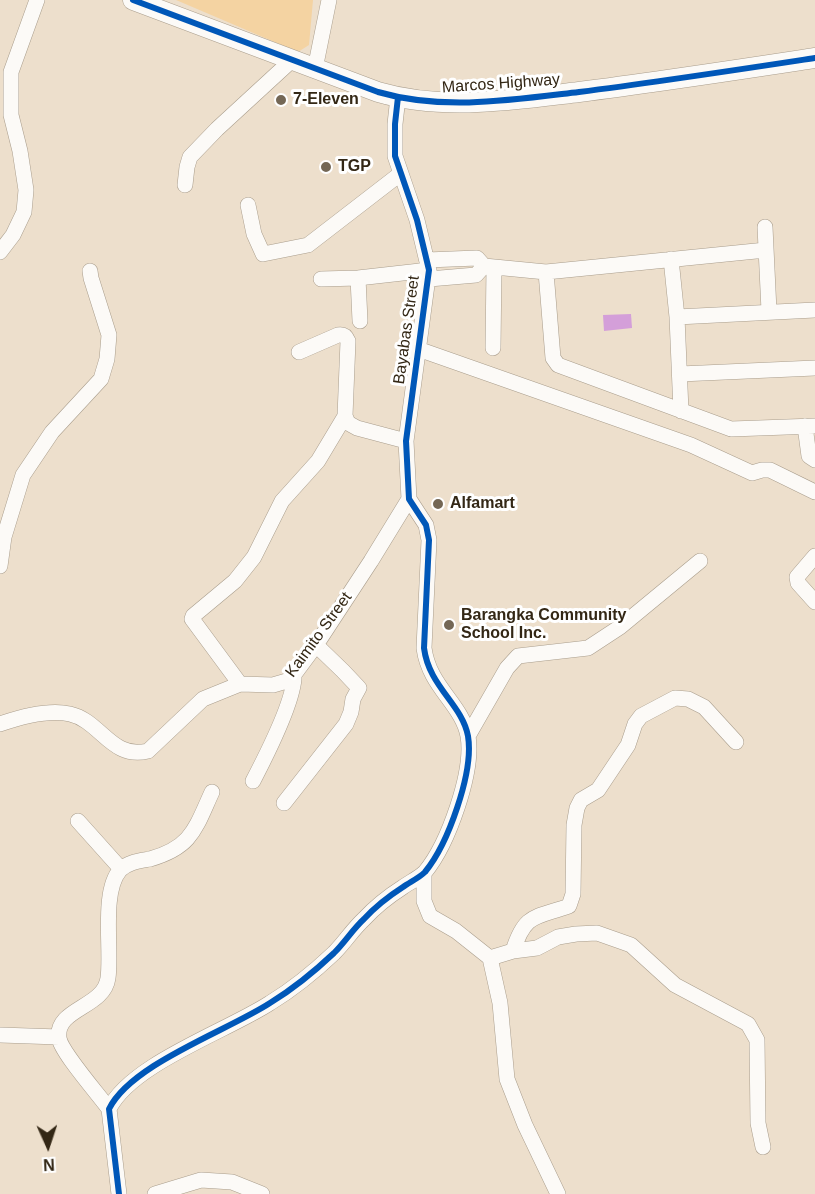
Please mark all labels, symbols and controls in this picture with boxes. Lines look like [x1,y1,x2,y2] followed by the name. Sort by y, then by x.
[441,70,561,98] street label: Marcos Highway
[293,90,359,110] place label: 7-Eleven
[274,93,288,107] marker: 7-Eleven
[338,157,371,177] place label: TGP
[319,160,333,174] marker: TGP
[390,274,424,386] street label: Bayabas Street
[450,494,515,514] place label: Alfamart
[431,497,445,511] marker: Alfamart
[282,589,356,681] street label: Kaimito Street
[461,606,626,644] place label: Barangka Community School Inc.
[442,618,456,632] marker: Barangka Community School Inc.
[18,1116,78,1176] north arrow
[43,1156,55,1173] text: N

